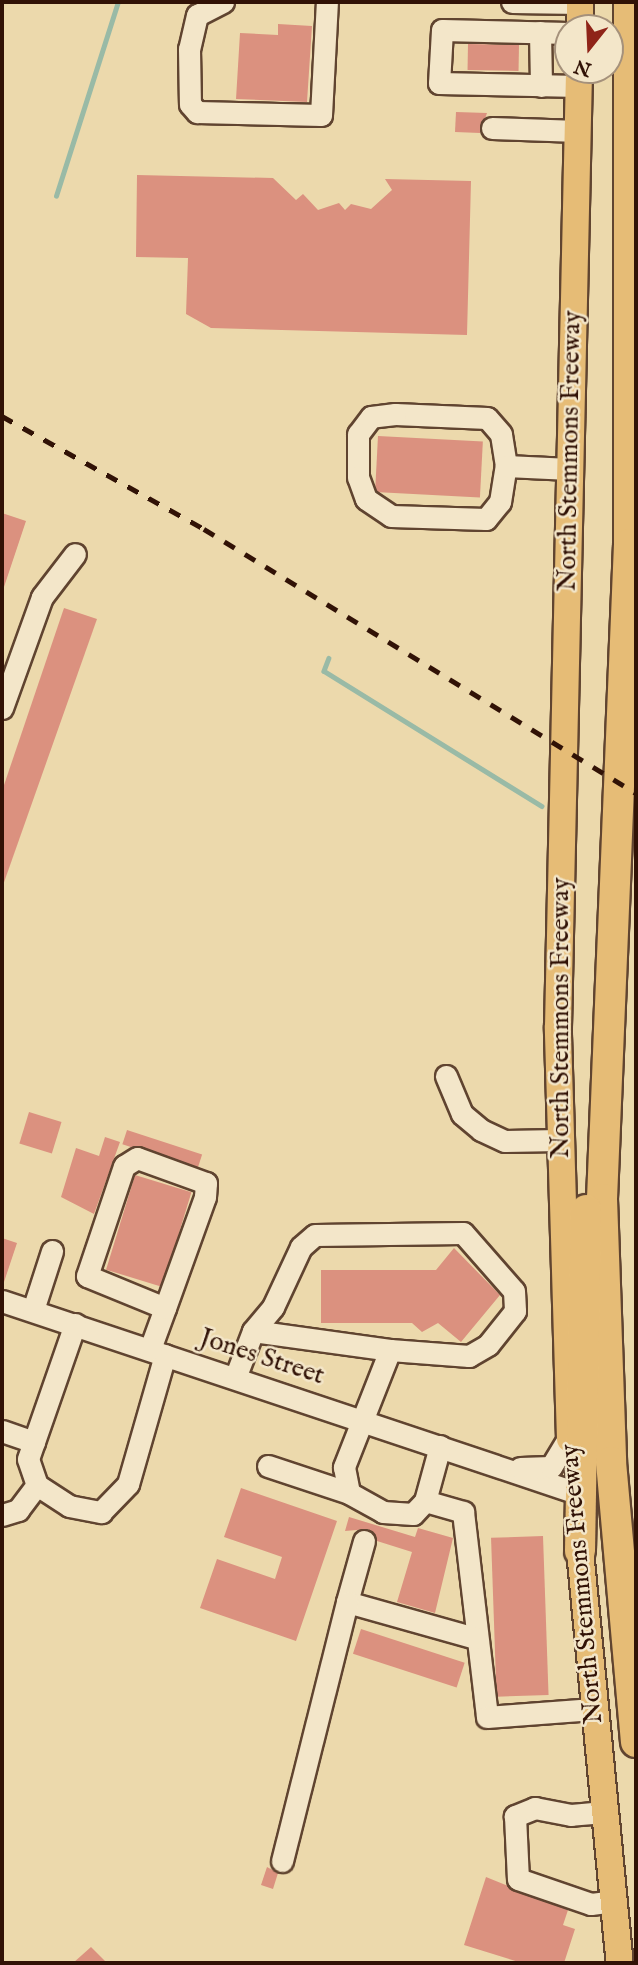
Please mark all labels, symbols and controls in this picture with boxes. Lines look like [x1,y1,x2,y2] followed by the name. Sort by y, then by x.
[554,14,624,84] north arrow
[572,53,595,81] text: N
[552,310,588,592] street label: North Stemmons Freeway
[545,878,577,1158] street label: North Stemmons Freeway
[196,1322,328,1392] street label: Jones Street
[554,1443,610,1725] street label: North Stemmons Freeway

